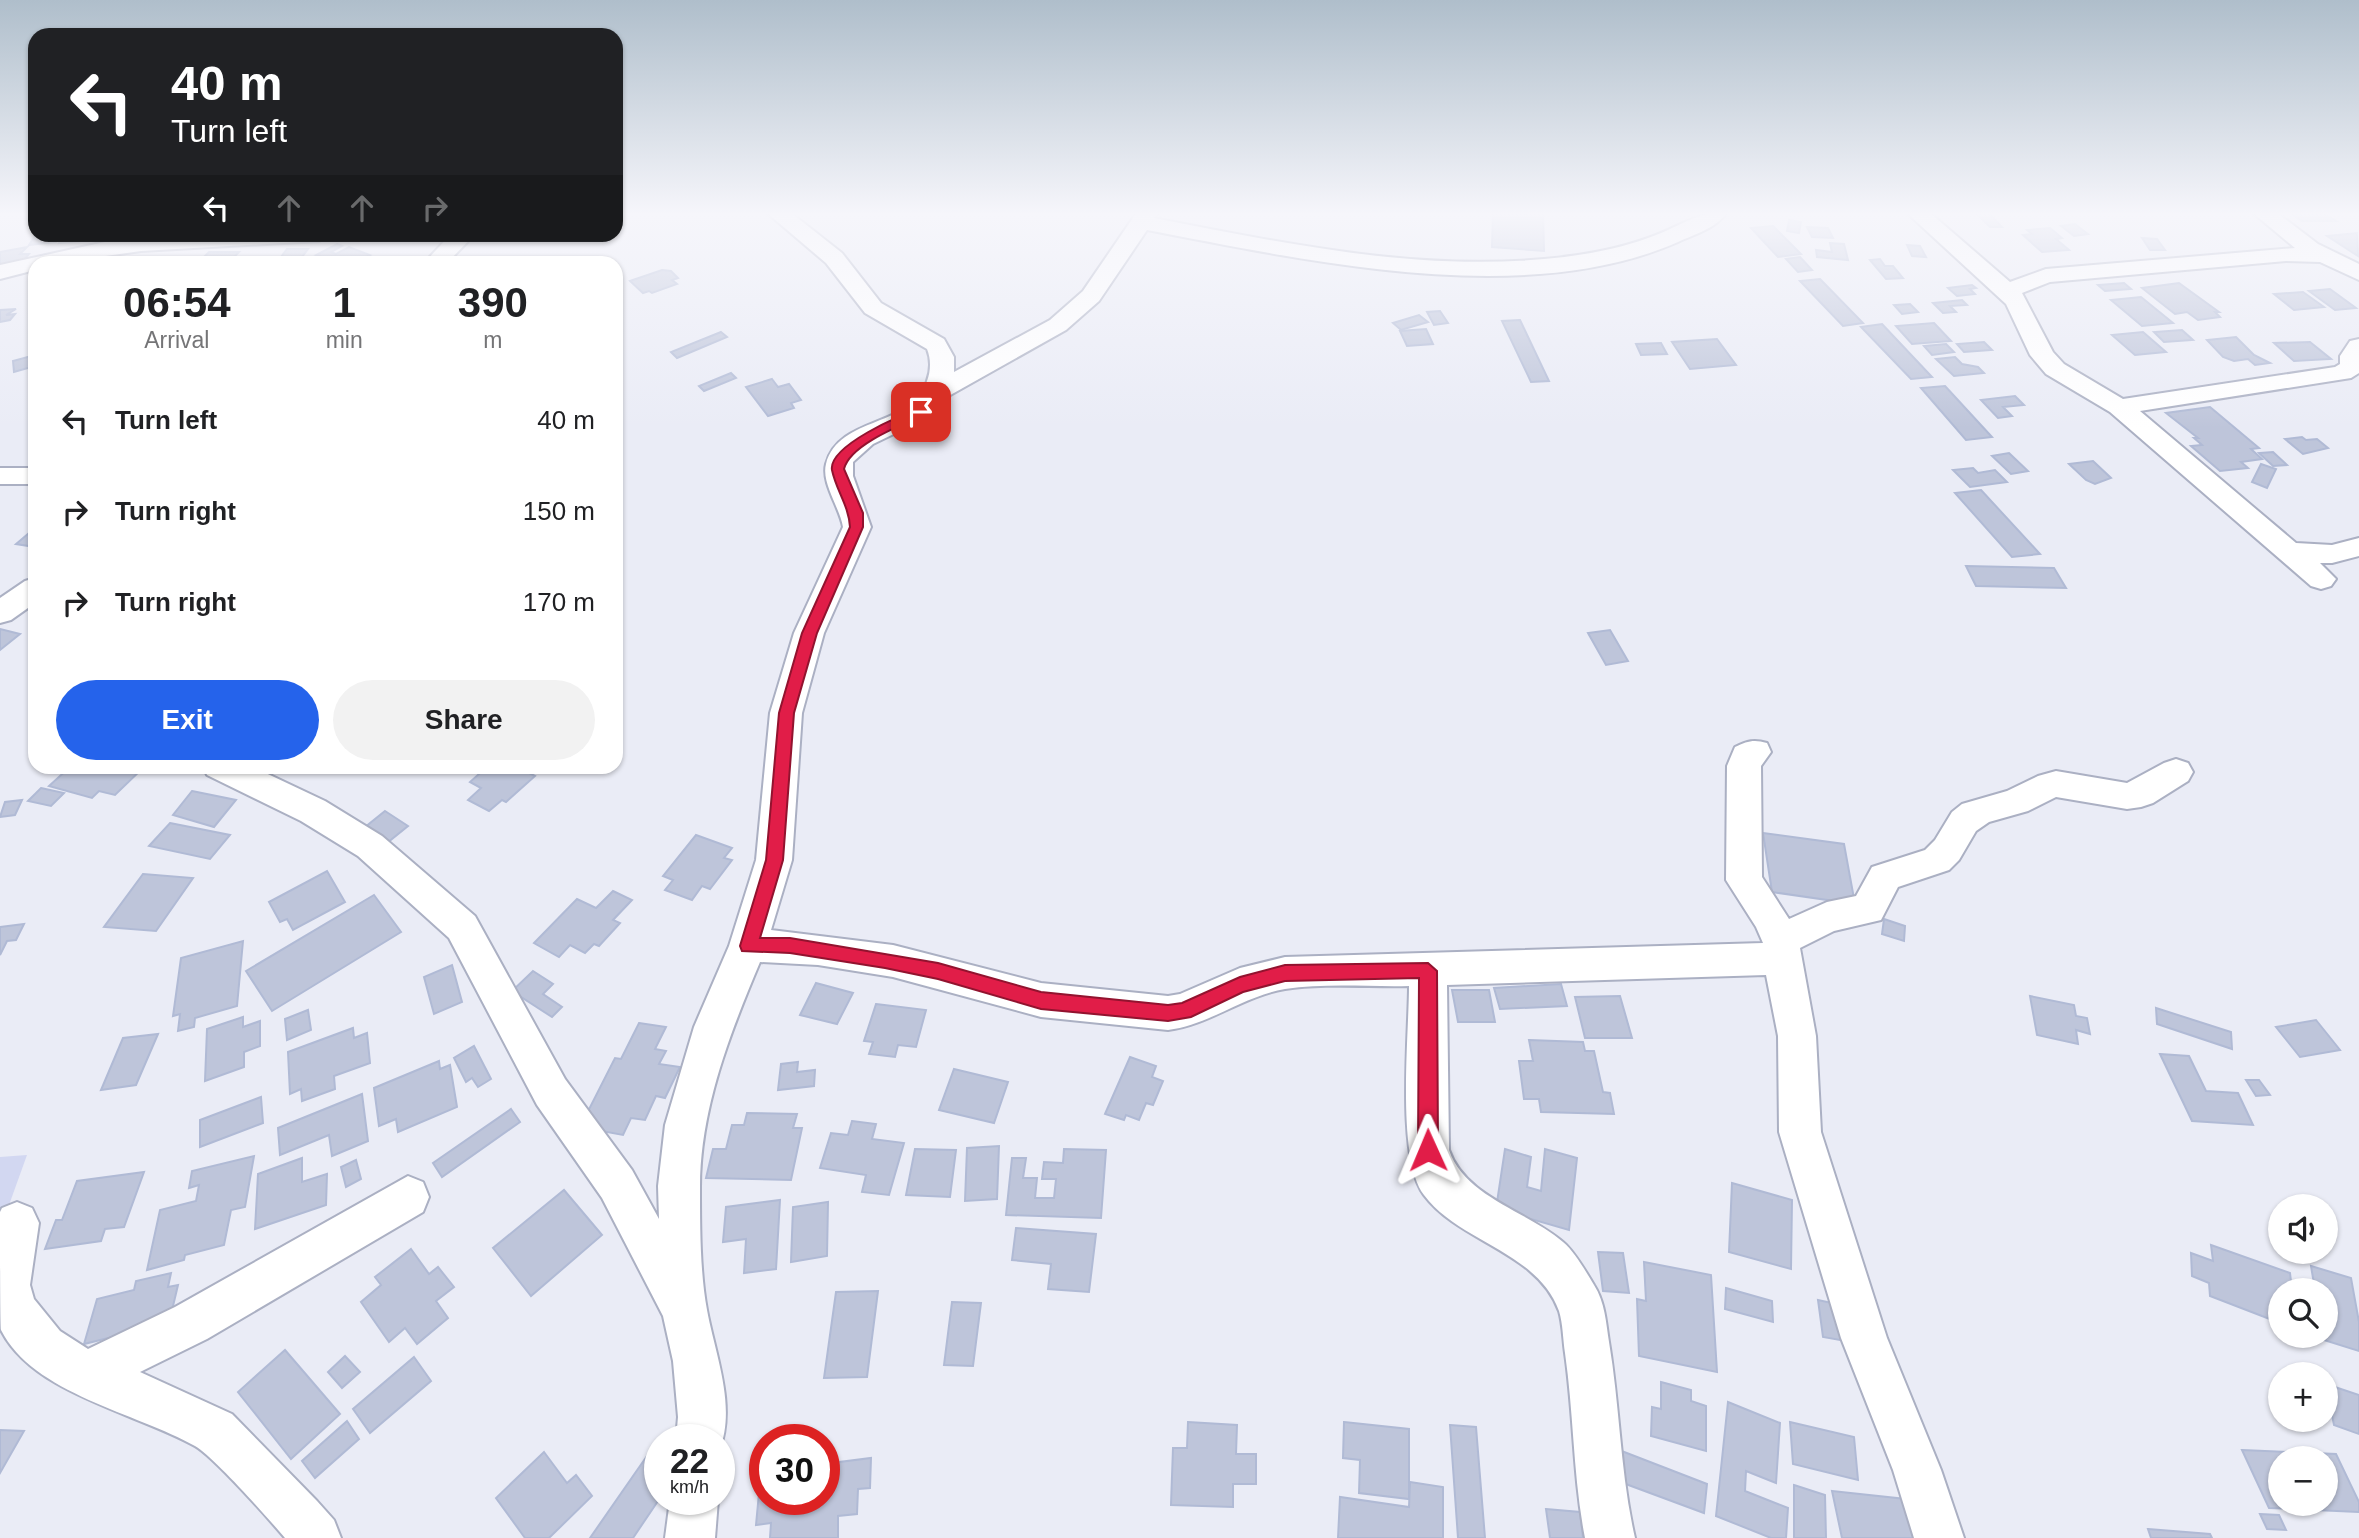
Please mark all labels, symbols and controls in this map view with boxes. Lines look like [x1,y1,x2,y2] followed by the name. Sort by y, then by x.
[56,56,147,147] icon: left
[171,56,283,110] text: 40 m
[171,113,287,149] text: Turn left
[197,189,235,227] icon: left
[270,189,308,227] icon: ahead
[343,189,381,227] icon: ahead
[416,189,454,227] icon: right
[123,279,231,326] text: 06:54
[332,279,356,326] text: 1
[458,279,528,326] text: 390
[144,327,209,353] text: Arrival
[326,327,363,353] text: min
[483,327,502,353] text: m
[891,382,951,442] pin
[902,393,940,431] icon: arrive
[56,402,94,440] icon: left
[115,405,217,435] text: Turn left
[537,405,595,435] text: 40 m
[56,493,94,531] icon: right
[115,496,236,526] text: Turn right
[523,496,595,526] text: 150 m
[56,584,94,622] icon: right
[115,587,236,617] text: Turn right
[523,587,595,617] text: 170 m
[56,680,319,760] button: Exit
[333,680,595,760] button: Share
[1391,1113,1465,1187] position arrow
[2268,1194,2338,1516] map controls
[2268,1194,2338,1264] button: sound
[2268,1278,2338,1348] button: search
[2268,1362,2338,1432] button: +
[749,1424,840,1515] speed limit sign: 30
[670,1441,709,1480] text: 22
[2268,1446,2338,1516] button: −
[670,1477,709,1497] text: km/h

